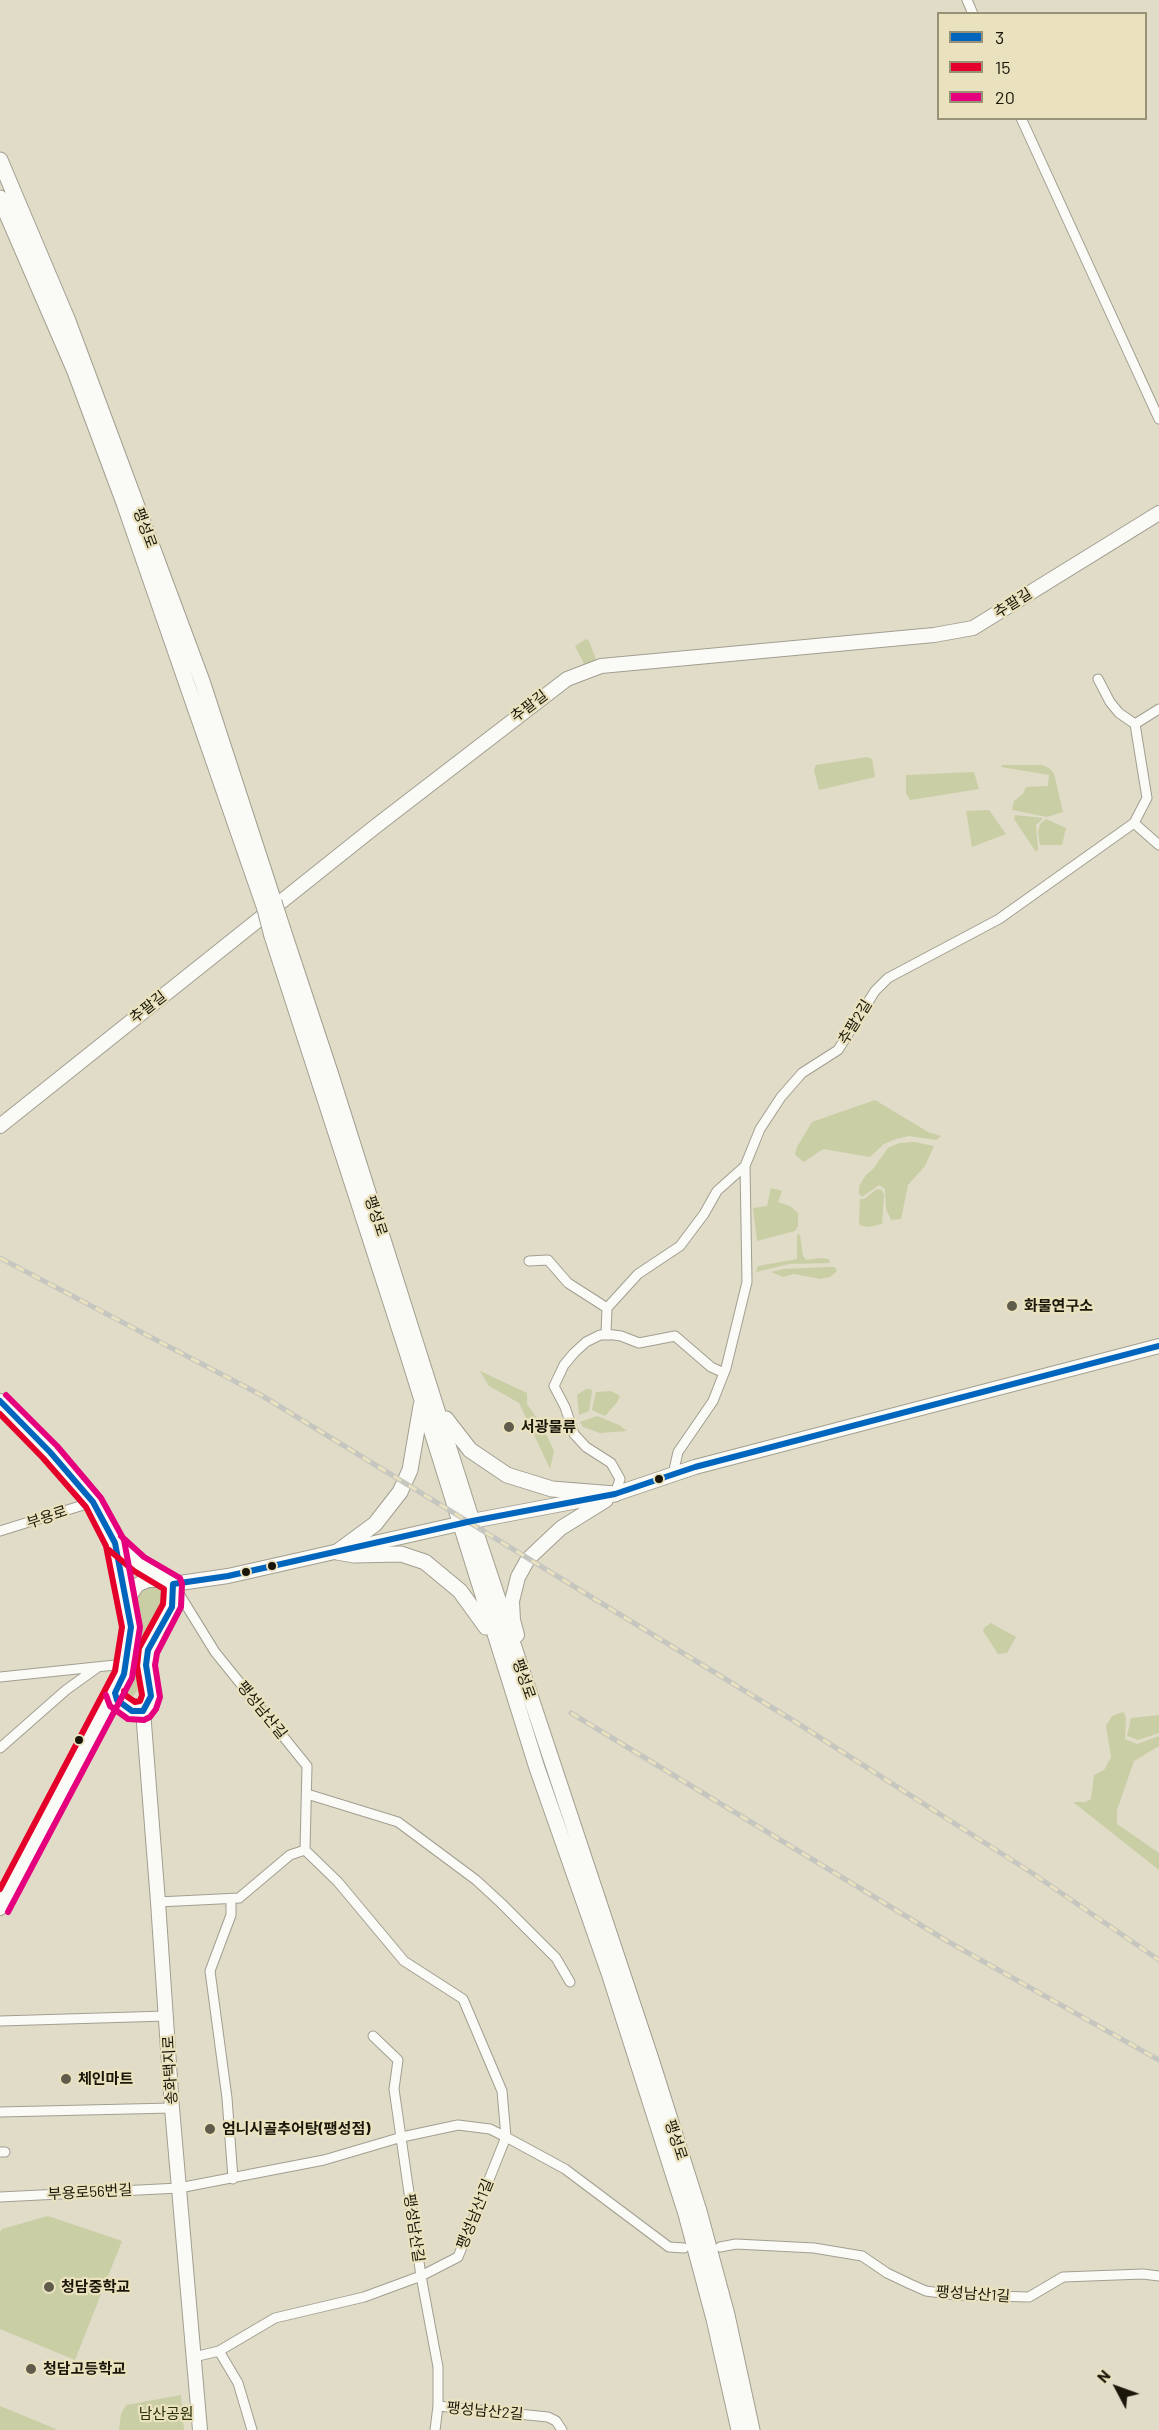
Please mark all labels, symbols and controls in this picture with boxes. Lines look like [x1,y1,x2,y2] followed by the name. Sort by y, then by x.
[937,12,1147,120] legend
[995,26,1004,48] text: 3
[995,56,1011,78] text: 15
[995,86,1015,108] text: 20
[129,505,161,551] street label: 팽성로
[991,584,1035,622] street label: 추팔길
[507,686,551,726] street label: 추팔길
[126,987,170,1027] street label: 추팔길
[834,996,876,1048] street label: 추팔2길
[361,1194,391,1238] street label: 팽성로
[1024,1297,1093,1315] place label: 화물연구소
[1005,1299,1019,1313] marker: 화물연구소
[521,1418,576,1436] place label: 서광물류
[502,1420,516,1434] marker: 서광물류
[653,1473,665,1485] unlabelled marker
[25,1502,69,1532] street label: 부용로
[266,1560,278,1572] unlabelled marker
[240,1566,252,1578] unlabelled marker
[509,1656,539,1702] street label: 팽성로
[233,1678,291,1742] street label: 팽성남산길
[73,1734,85,1746] unlabelled marker
[159,2035,181,2105] street label: 송화택지로
[78,2070,133,2088] place label: 체인마트
[59,2072,73,2086] marker: 체인마트
[661,2118,691,2162] street label: 팽성로
[222,2120,370,2138] place label: 엄니시골추어탕(팽성점)
[203,2122,217,2136] marker: 엄니시골추어탕(팽성점)
[453,2176,497,2252] street label: 팽성남산1길
[47,2181,133,2203] street label: 부용로56번길
[400,2193,428,2263] street label: 팽성남산길
[61,2278,130,2296] place label: 청담중학교
[42,2280,56,2294] marker: 청담중학교
[935,2282,1011,2306] street label: 팽성남산1길
[1087,2358,1147,2418] north arrow
[43,2360,126,2378] place label: 청담고등학교
[24,2362,38,2376] marker: 청담고등학교
[1092,2366,1114,2386] text: N
[446,2399,524,2423] street label: 팽성남산2길
[138,2405,194,2423] park label: 남산공원

